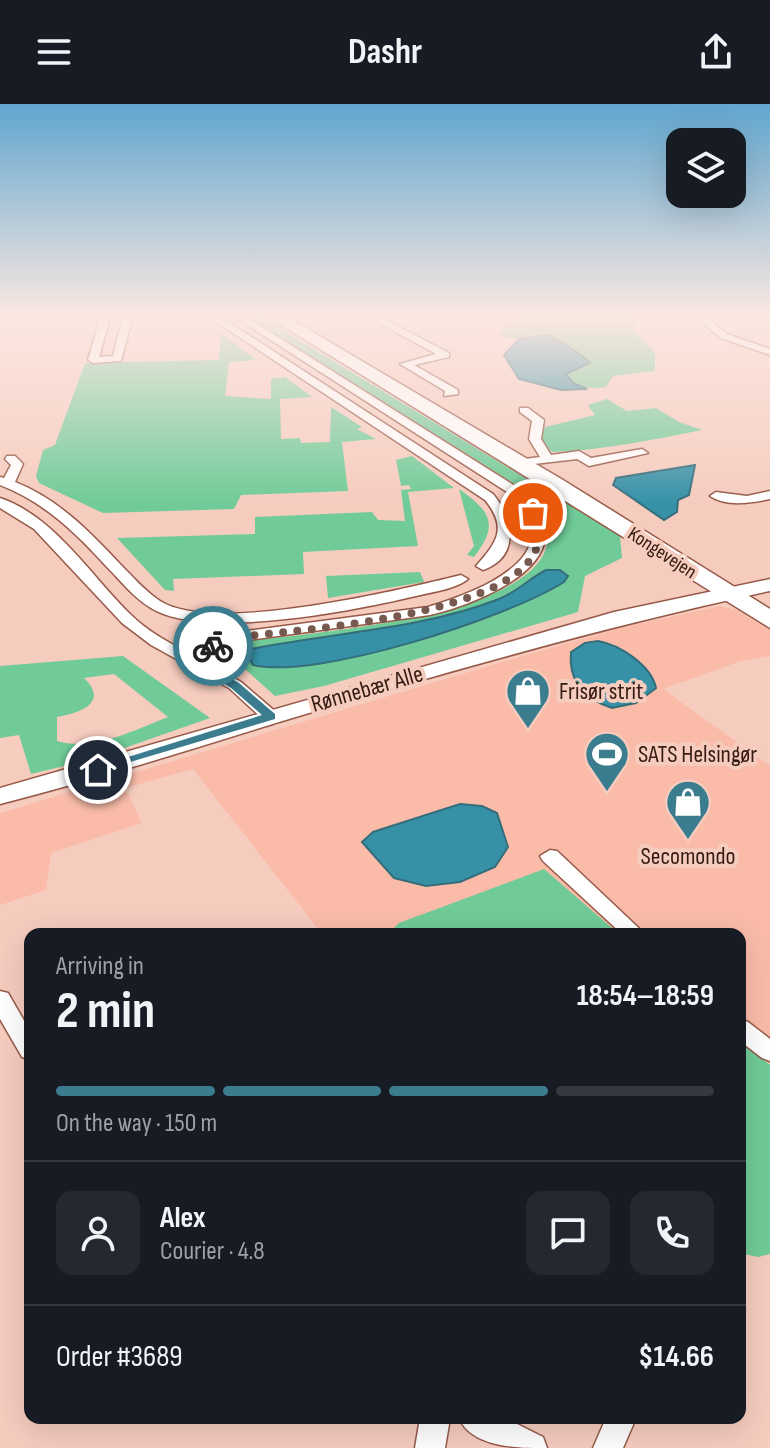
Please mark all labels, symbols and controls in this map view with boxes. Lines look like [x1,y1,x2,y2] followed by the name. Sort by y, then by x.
[32,30,76,74] icon: menu
[694,30,738,74] icon: share
[348,31,422,74] text: Dashr
[666,128,746,208] map controls
[666,128,746,208] button: layers
[499,479,567,547] pin
[511,491,555,535] icon: bag
[623,522,701,584] street label: Kongevejen
[173,606,253,686] courier
[191,624,235,668] icon: bike
[308,659,426,719] street label: Rønnebær Alle
[504,667,552,730] shop icon: Frisør strit
[559,677,643,706] place label: Frisør strit
[583,730,631,793] sports icon: SATS Helsingør
[64,736,132,804] pin
[638,740,757,769] place label: SATS Helsingør
[76,748,120,792] icon: home
[664,778,712,841] shop icon: Secomondo
[641,842,736,871] place label: Secomondo
[56,951,144,982] text: Arriving in
[577,978,714,1014] text: 18:54–18:59
[56,980,155,1043] text: 2 min
[56,1108,217,1139] text: On the way · 150 m
[56,1191,140,1275] button: person
[526,1191,610,1275] button: chat
[630,1191,714,1275] button: phone
[160,1200,206,1236] text: Alex
[160,1236,265,1267] text: Courier · 4.8
[56,1339,183,1375] text: Order #3689
[638,1339,714,1375] text: $14.66

